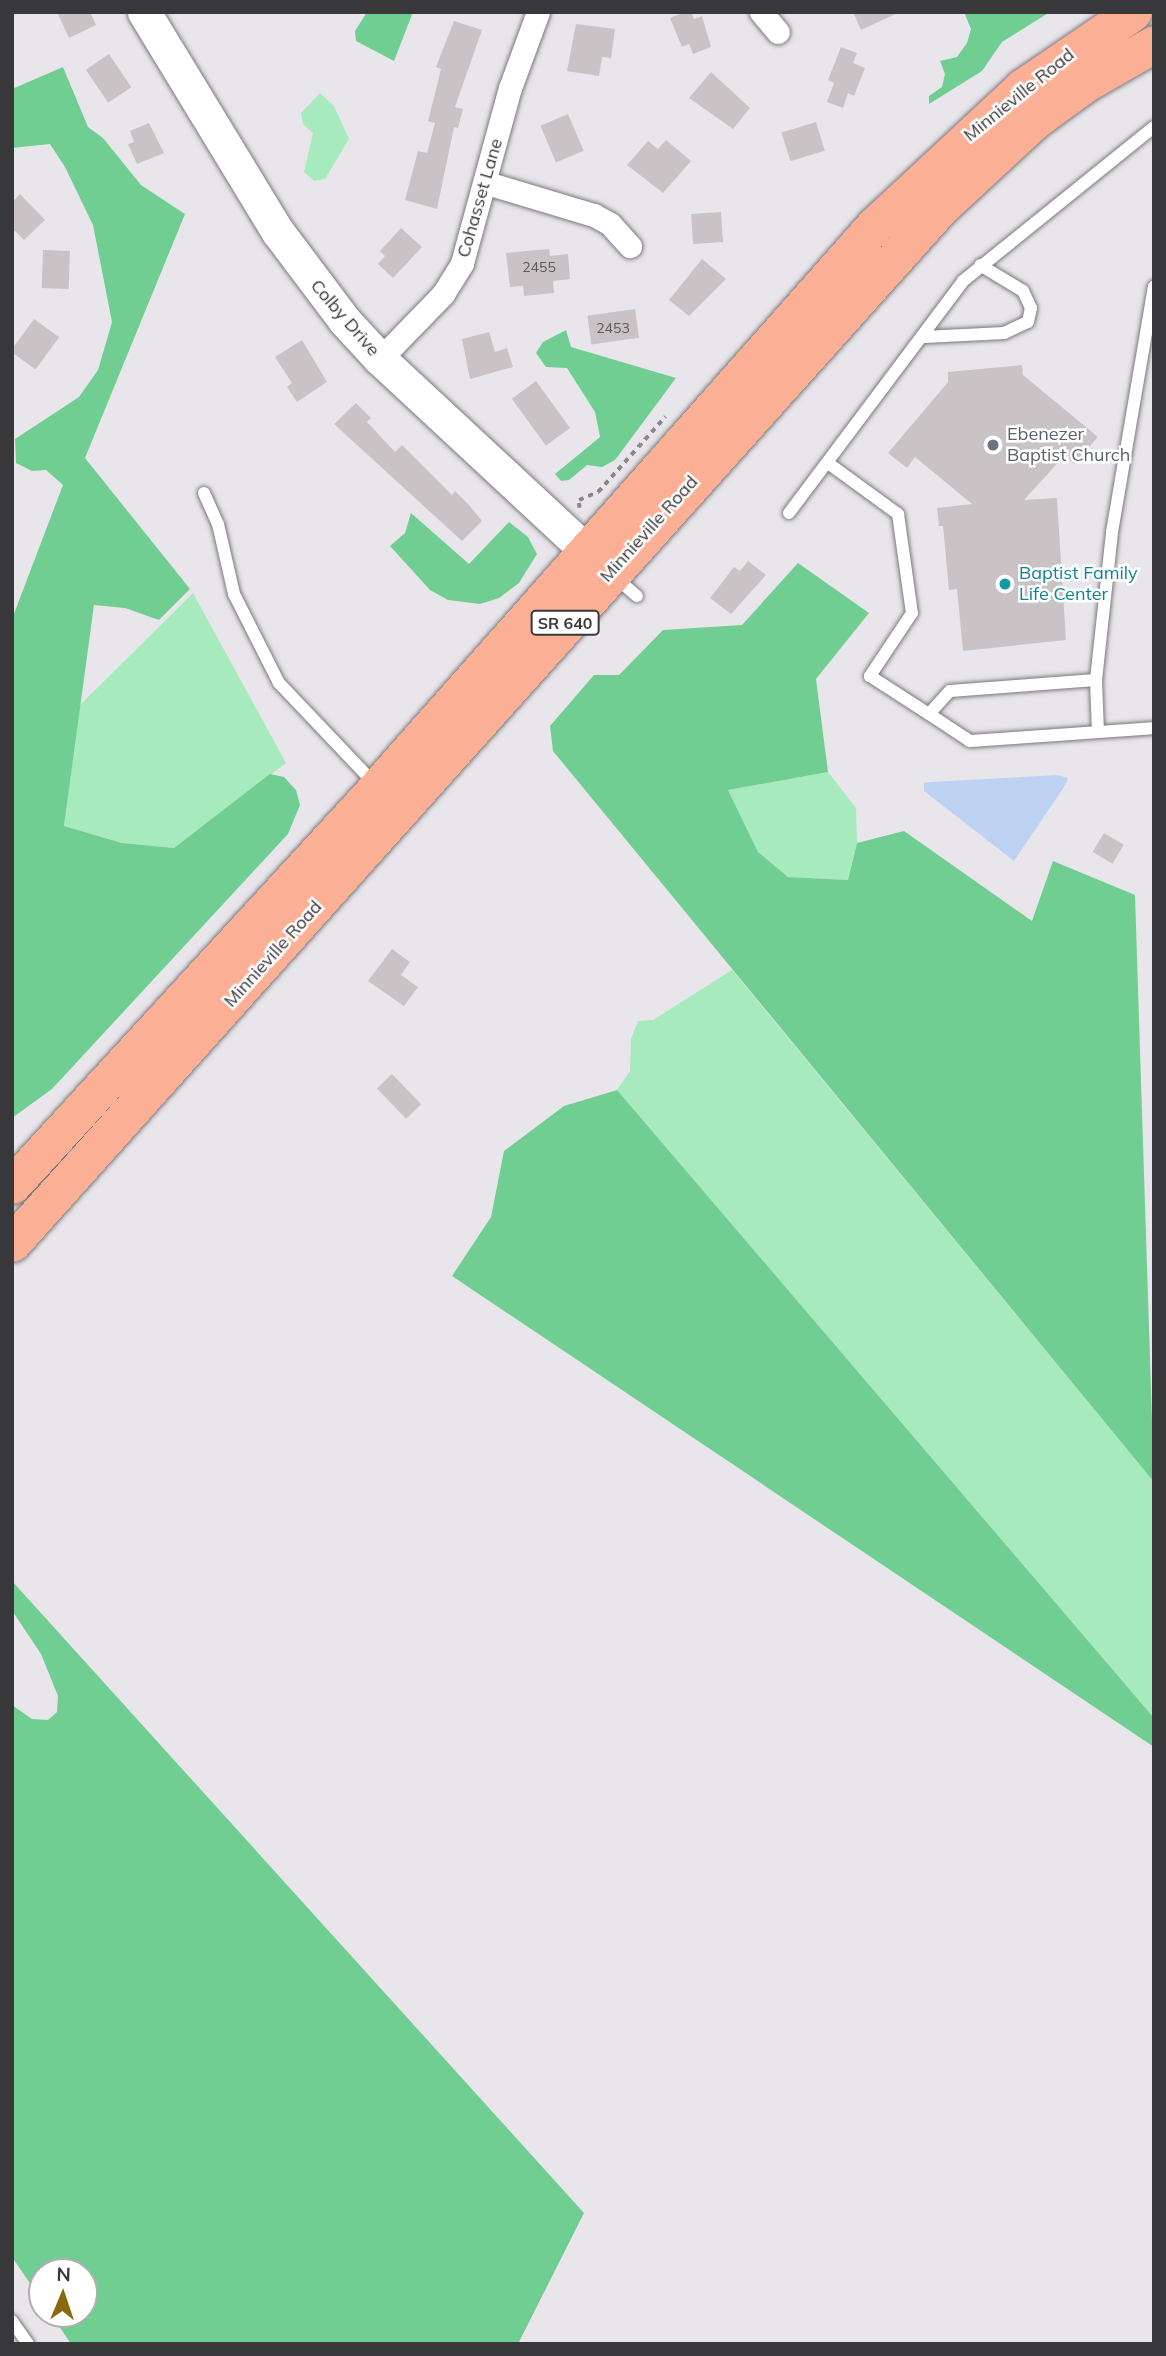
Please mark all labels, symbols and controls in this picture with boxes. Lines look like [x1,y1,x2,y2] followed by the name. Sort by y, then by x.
[959,44,1079,146] street label: Minnieville Road
[453,136,507,260] street label: Cohasset Lane
[522,259,556,275] house number: 2455
[306,275,384,361] street label: Colby Drive
[596,320,630,336] house number: 2453
[1007,424,1130,466] place label: Ebenezer Baptist Church
[985,437,1001,453] marker: Ebenezer Baptist Church
[596,471,702,587] street label: Minnieville Road
[1019,563,1138,606] place label: Baptist Family Life Center
[997,576,1013,592] marker: Baptist Family Life Center
[530,610,600,636] road number: SR 640
[220,896,326,1012] street label: Minnieville Road
[28,2258,98,2328] north arrow
[56,2262,71,2286] text: N

